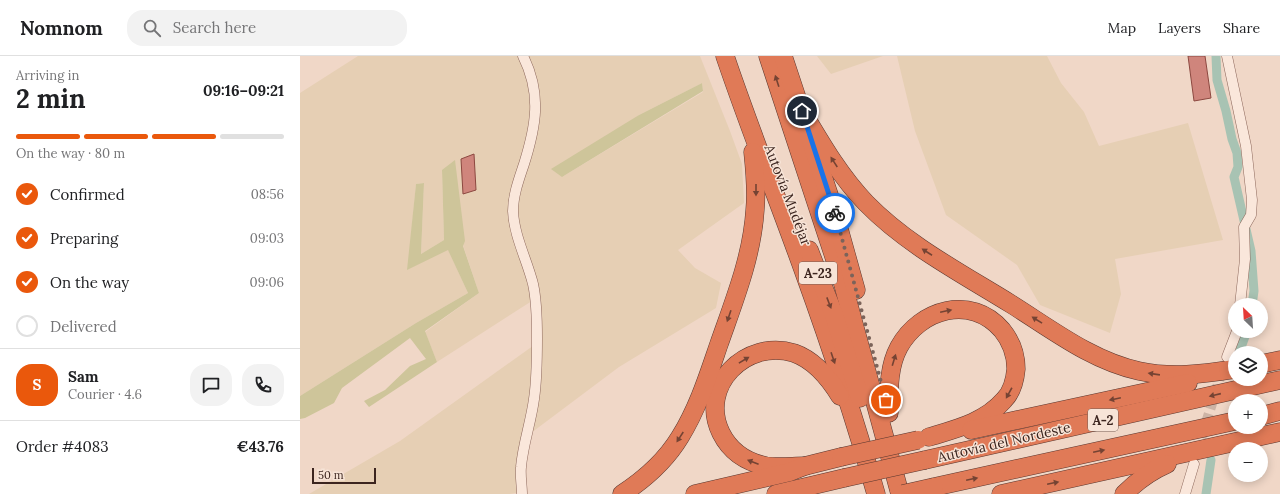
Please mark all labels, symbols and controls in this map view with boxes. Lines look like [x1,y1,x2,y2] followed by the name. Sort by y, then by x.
[127,10,407,46] search box
[20,16,103,40] text: Nomnom
[141,17,163,39] icon: search
[173,18,256,37] text: Search here
[1108,19,1136,37] text: Map
[1158,19,1201,37] text: Layers
[1223,19,1260,37] text: Share
[16,67,79,84] text: Arriving in
[773,75,779,87] one-way arrow
[203,81,284,100] text: 09:16–09:21
[16,82,86,115] text: 2 min
[785,94,819,128] pin
[791,100,813,122] icon: home
[760,141,816,248] street label: Autovía Mudéjar
[16,145,125,162] text: On the way · 80 m
[830,157,838,168] one-way arrow
[16,183,38,205] icon: check
[753,184,759,197] one-way arrow
[50,185,125,204] text: Confirmed
[251,186,284,203] text: 08:56
[815,193,855,233] courier
[824,202,846,224] icon: bike
[16,227,38,249] icon: check
[50,229,118,248] text: Preparing
[250,230,284,247] text: 09:03
[922,248,932,256] one-way arrow
[799,262,837,284] road number: A-23
[16,271,38,293] icon: check
[50,273,129,292] text: On the way
[250,274,284,291] text: 09:06
[827,297,833,309] one-way arrow
[1228,298,1268,338] north arrow
[1228,298,1268,482] map controls
[940,307,952,313] one-way arrow
[725,311,731,323] one-way arrow
[50,317,117,336] text: Delivered
[1031,317,1043,324] one-way arrow
[1228,346,1268,386] button: layers
[830,352,836,364] one-way arrow
[891,354,897,366] one-way arrow
[738,356,750,363] one-way arrow
[190,364,232,406] button: chat
[242,364,284,406] button: phone
[68,367,99,386] text: Sam
[1148,370,1160,377] one-way arrow
[33,375,41,394] text: S
[869,383,903,417] pin
[68,386,142,403] text: Courier · 4.6
[1005,387,1012,399] one-way arrow
[875,389,897,411] icon: bag
[1208,392,1221,398] one-way arrow
[1228,394,1268,434] button: +
[1109,396,1122,402] one-way arrow
[1088,409,1118,431] road number: A-2
[935,418,1073,466] street label: Autovía del Nordeste
[676,431,684,442] one-way arrow
[16,437,109,456] text: Order #4083
[237,437,284,456] text: €43.76
[1228,442,1268,482] button: −
[1093,448,1105,454] one-way arrow
[747,458,759,464] one-way arrow
[312,466,376,485] scale bar
[318,468,344,482] text: 50 m
[966,475,978,481] one-way arrow
[1047,479,1059,485] one-way arrow

